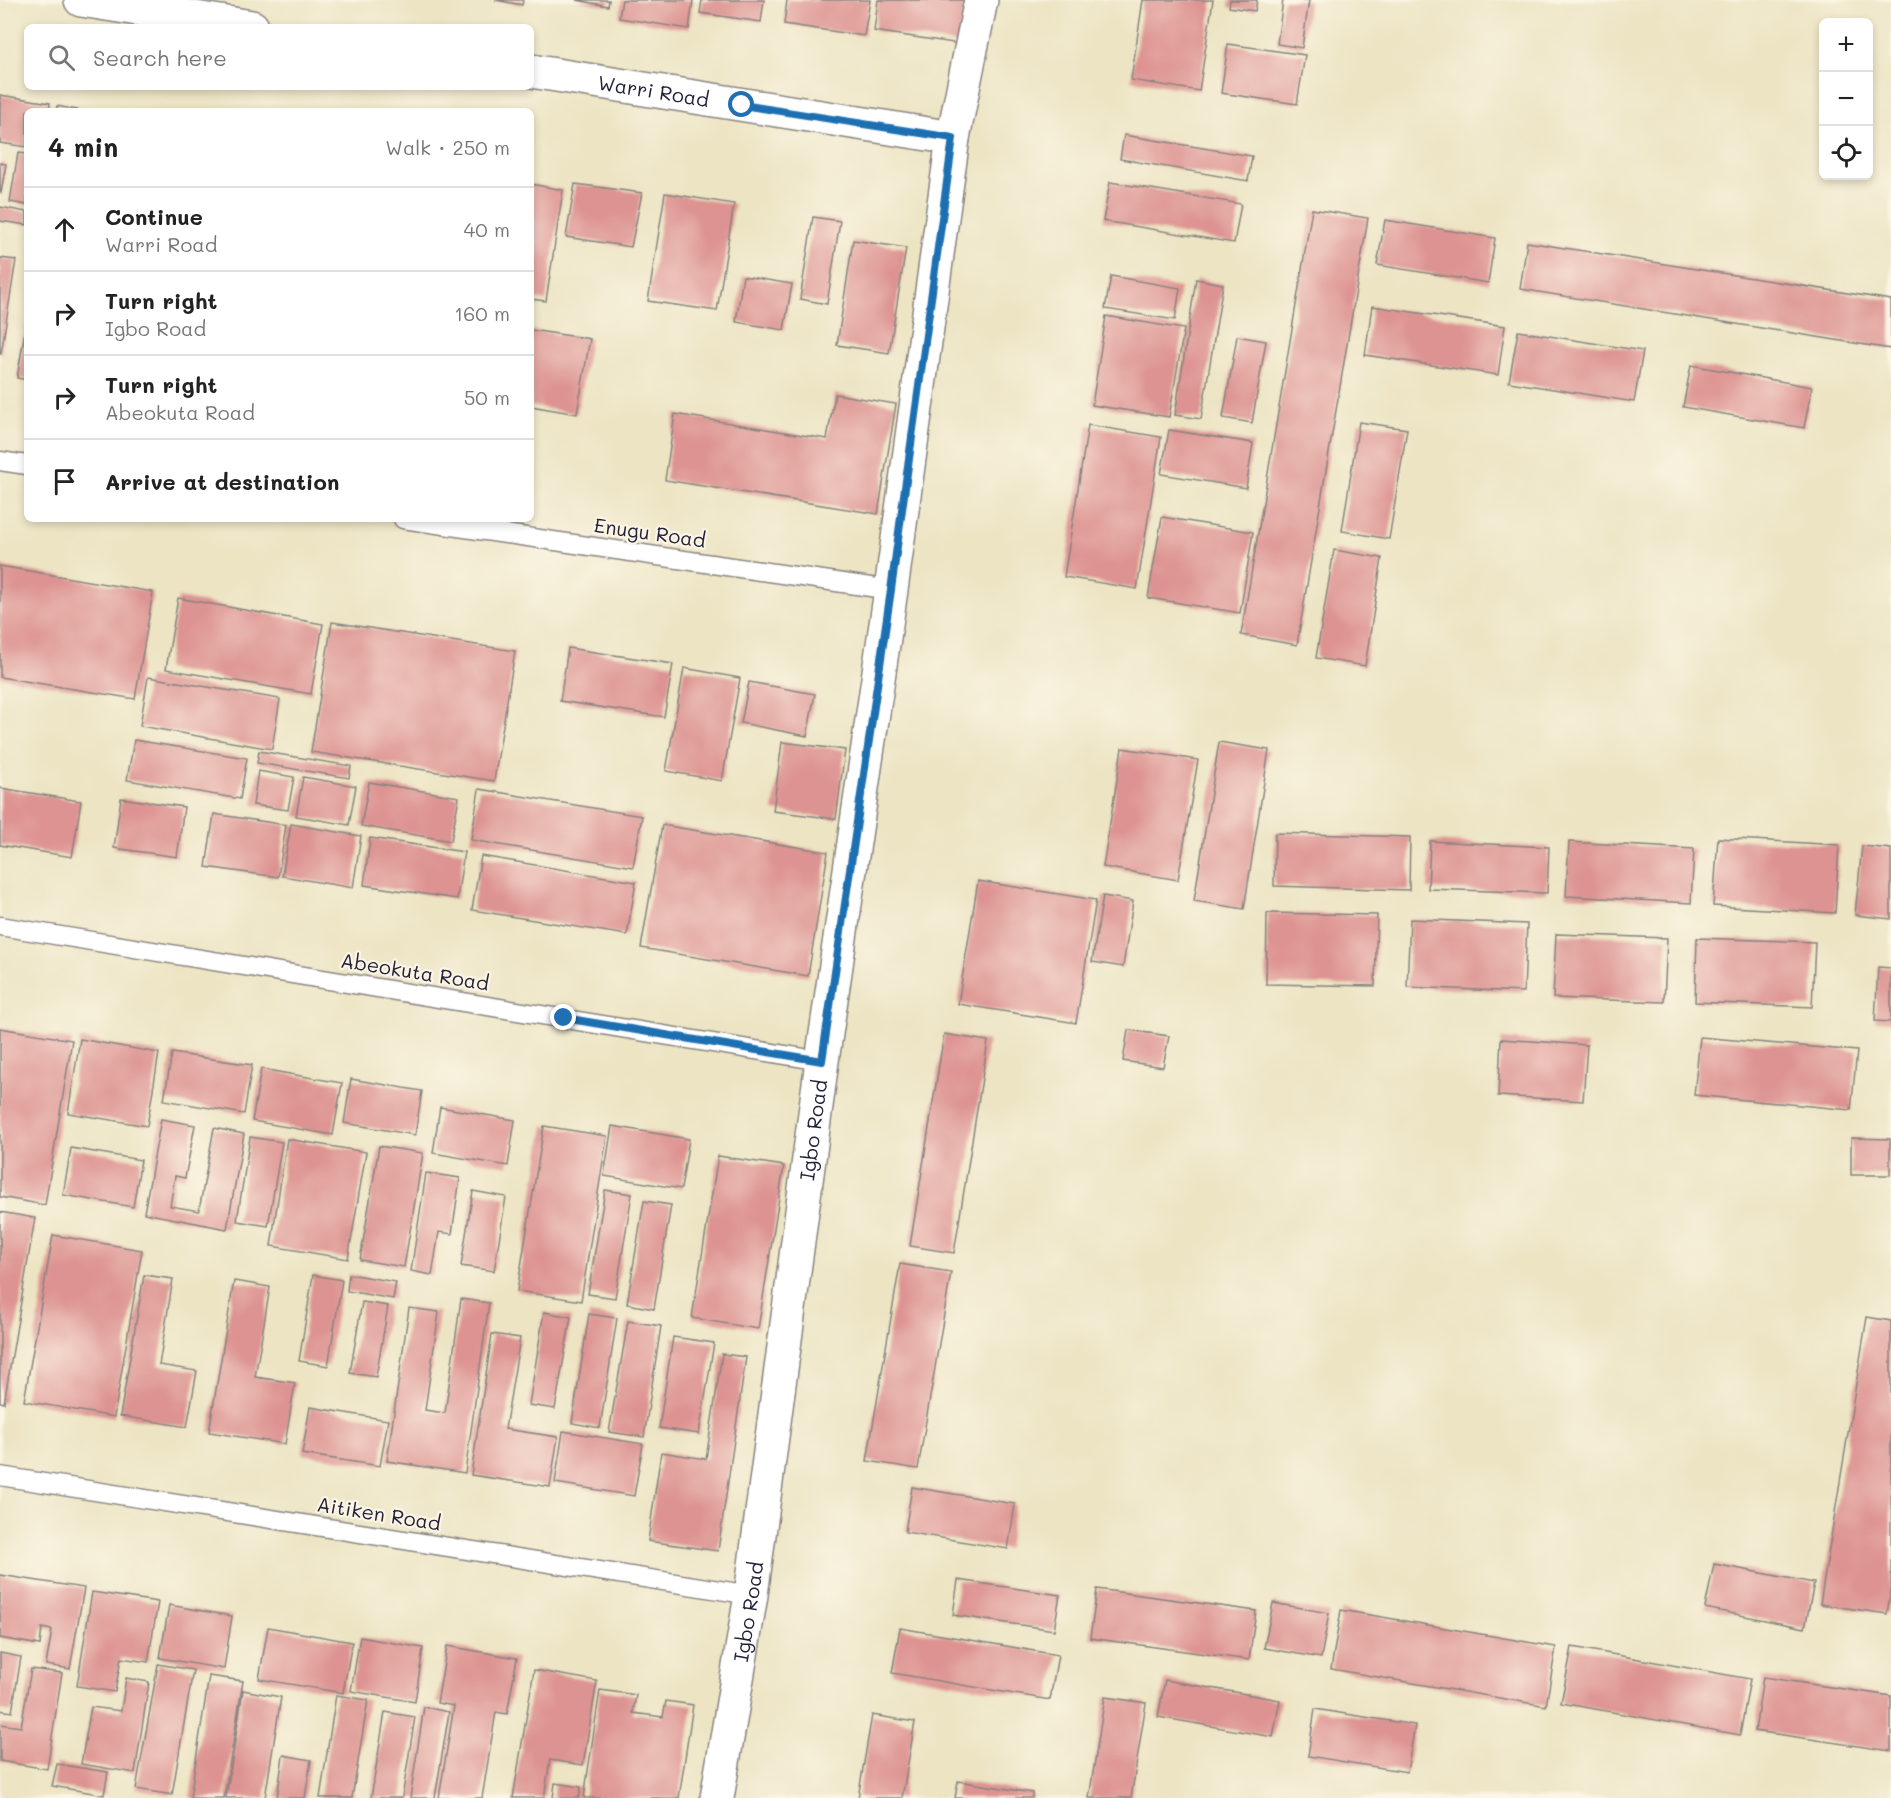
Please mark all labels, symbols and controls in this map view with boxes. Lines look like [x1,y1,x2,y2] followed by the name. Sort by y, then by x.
[1819,18,1873,180] map controls
[1819,18,1873,72] button: +
[24,24,534,90] search box
[45,41,78,74] icon: search
[93,43,227,72] text: Search here
[596,69,711,112] street label: Warri Road
[1819,72,1873,126] button: −
[728,91,754,117] route start
[1819,126,1873,180] button: locate
[48,130,118,164] text: 4 min
[385,134,510,160] text: Walk · 250 m
[105,202,203,231] text: Continue
[48,213,81,246] icon: ahead
[464,216,510,242] text: 40 m
[105,231,217,257] text: Warri Road
[105,286,217,315] text: Turn right
[48,297,81,330] icon: right
[454,300,510,326] text: 160 m
[105,315,206,341] text: Igbo Road
[105,370,217,399] text: Turn right
[48,381,81,414] icon: right
[464,384,510,410] text: 50 m
[105,399,255,425] text: Abeokuta Road
[48,465,81,498] icon: arrive
[105,467,340,496] text: Arrive at destination
[593,511,707,553] street label: Enugu Road
[339,946,491,996] street label: Abeokuta Road
[550,1004,576,1030] route end
[793,1078,832,1182] street label: Igbo Road
[315,1490,443,1536] street label: Aitiken Road
[727,1560,768,1664] street label: Igbo Road

